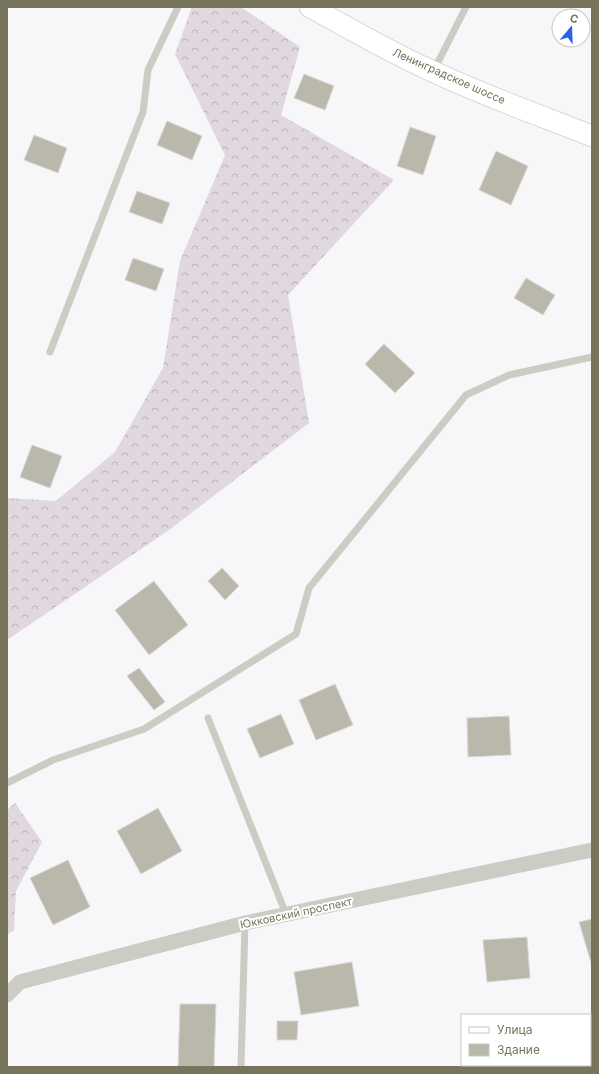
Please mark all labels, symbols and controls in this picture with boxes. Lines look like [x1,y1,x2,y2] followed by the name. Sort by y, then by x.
[551,8,591,48] north arrow
[568,11,580,26] text: С
[391,45,507,107] street label: Ленинградское шоссе
[239,894,354,932] street label: Юкковский проспект
[461,1014,591,1066] legend
[497,1022,532,1037] text: Улица
[497,1042,540,1057] text: Здание

